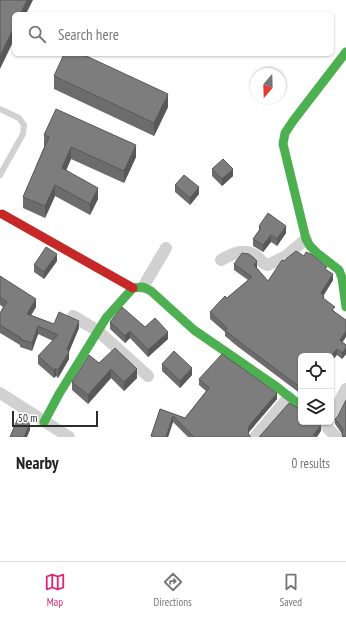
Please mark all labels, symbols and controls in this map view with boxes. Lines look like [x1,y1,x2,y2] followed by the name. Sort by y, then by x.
[12,12,334,56] search box
[26,23,48,45] icon: search
[58,25,119,44] text: Search here
[250,68,286,104] north arrow
[298,353,334,425] map controls
[298,353,334,389] button: locate
[298,389,334,425] button: layers
[12,409,98,428] scale bar
[18,411,37,425] text: 50 m
[16,452,59,474] text: Nearby
[291,455,330,472] text: 0 results
[44,571,66,609] tab: Map
[154,571,192,609] tab: Directions
[279,571,302,609] tab: Saved

